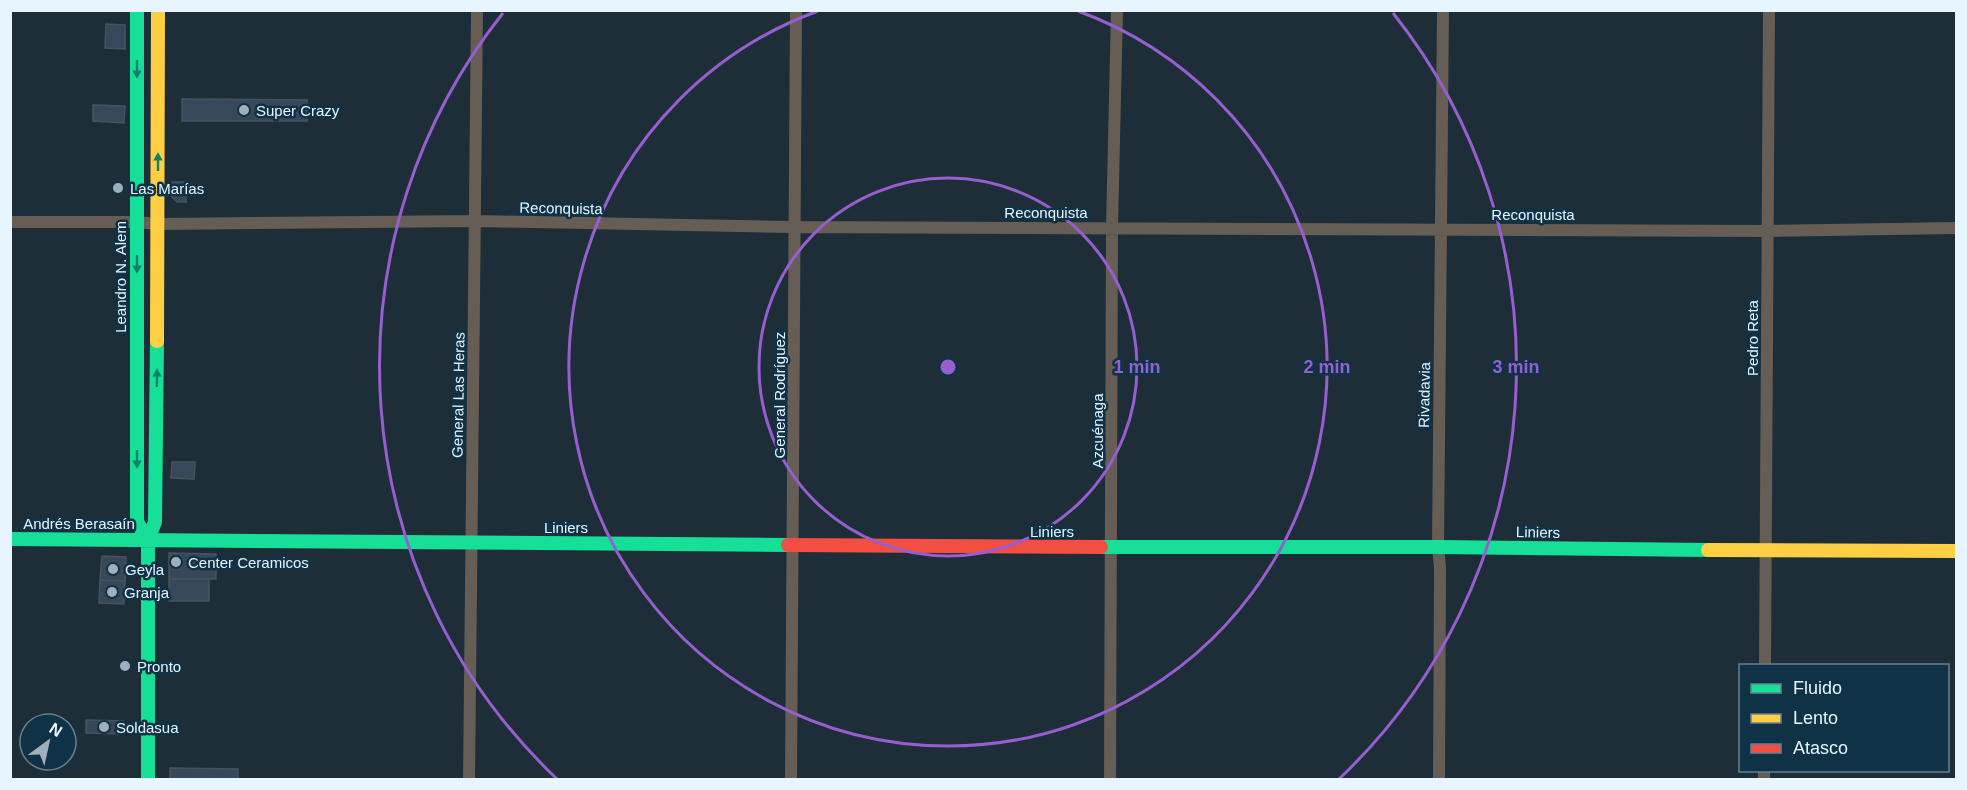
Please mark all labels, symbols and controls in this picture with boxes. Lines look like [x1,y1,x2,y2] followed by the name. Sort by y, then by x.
[132,59,142,78] one-way arrow
[256,102,340,119] place label: Super Crazy
[237,103,251,117] marker: Super Crazy
[153,152,163,171] one-way arrow
[130,180,204,197] place label: Las Marías
[111,181,125,195] marker: Las Marías
[519,199,603,217] street label: Reconquista
[1004,204,1088,221] street label: Reconquista
[1491,206,1575,223] street label: Reconquista
[112,221,129,333] street label: Leandro N. Alem
[132,254,141,273] one-way arrow
[1744,299,1761,376] street label: Pedro Reta
[448,332,468,458] street label: General Las Heras
[771,332,788,458] street label: General Rodríguez
[938,357,958,377] centre of rings
[1113,357,1161,377] text: 1 min
[1303,357,1351,377] text: 2 min
[1492,357,1540,377] text: 3 min
[1415,361,1433,428] street label: Rivadavia
[152,368,161,387] one-way arrow
[1089,393,1106,469] street label: Azcuénaga
[132,449,142,468] one-way arrow
[23,515,135,532] street label: Andrés Berasaín
[544,519,588,536] street label: Liniers
[1030,523,1074,540] street label: Liniers
[1516,523,1560,541] street label: Liniers
[188,554,309,571] place label: Center Ceramicos
[169,555,183,569] marker: Center Ceramicos
[125,561,165,578] place label: Geyla
[106,562,120,576] marker: Geyla
[124,584,170,601] place label: Granja
[105,585,119,599] marker: Granja
[137,658,181,675] place label: Pronto
[118,659,132,673] marker: Pronto
[1739,664,1949,772] legend
[1793,678,1842,698] text: Fluido
[1793,708,1838,728] text: Lento
[18,712,78,772] north arrow
[116,719,179,736] place label: Soldasua
[46,720,65,740] text: N
[97,720,111,734] marker: Soldasua
[1793,738,1848,758] text: Atasco

